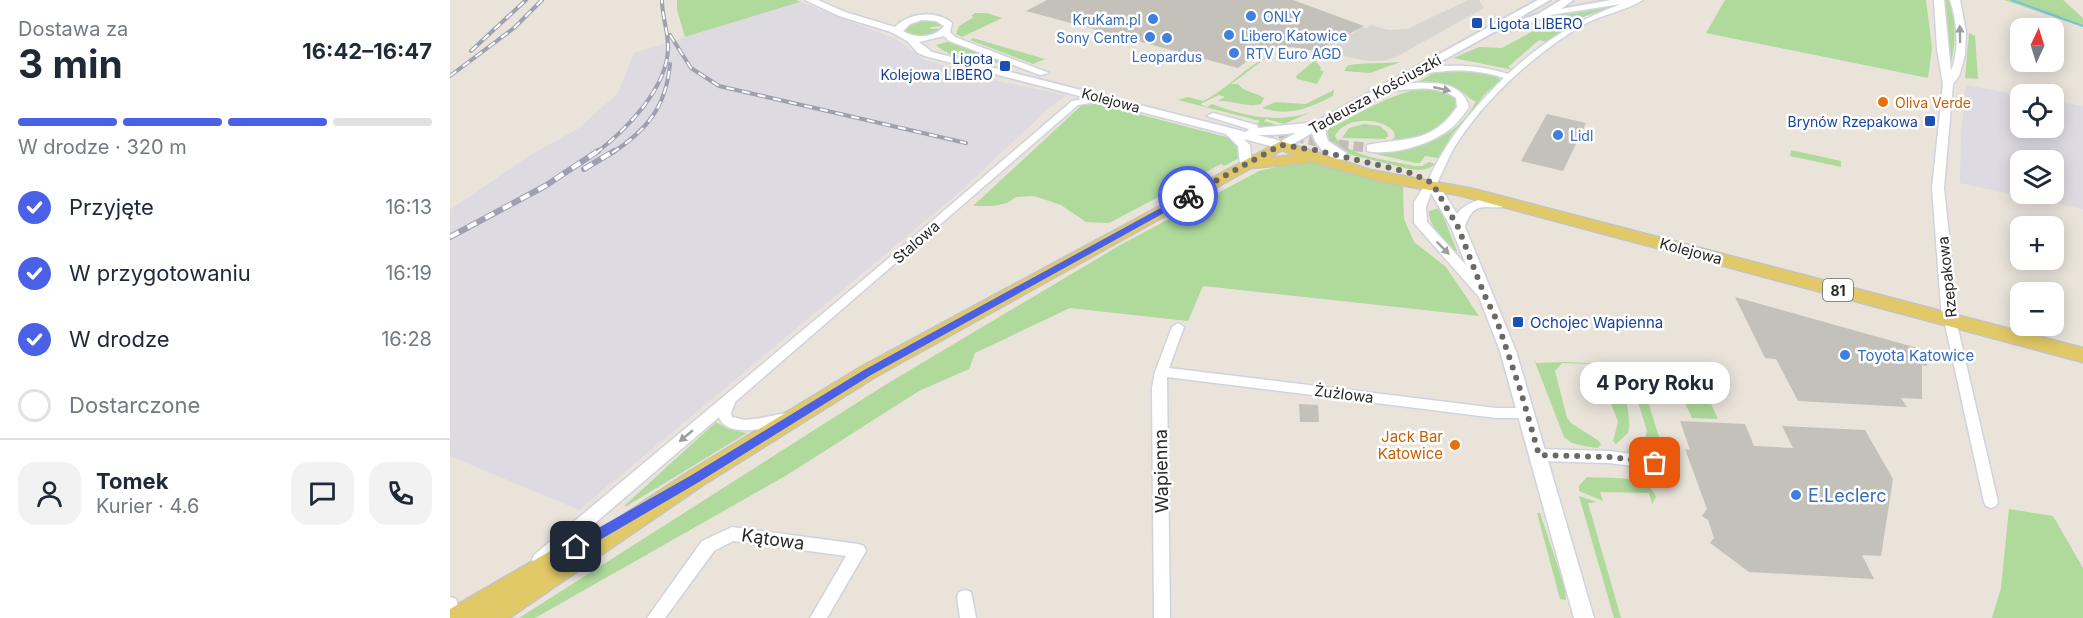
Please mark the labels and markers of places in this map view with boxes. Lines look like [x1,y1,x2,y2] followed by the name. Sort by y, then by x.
[1263,8,1302,25] place label: ONLY
[1244,9,1258,23] marker: ONLY
[1073,11,1141,28] place label: KruKam.pl
[1146,12,1160,26] marker: KruKam.pl
[1489,15,1583,32] place label: Ligota LIBERO
[1470,16,1484,30] marker: Ligota LIBERO
[1241,27,1347,44] place label: Libero Katowice
[1222,28,1236,42] marker: Libero Katowice
[1056,29,1138,46] place label: Sony Centre
[1143,30,1157,44] marker: Sony Centre
[1160,31,1174,45] marker: Leopardus
[1246,45,1341,62] place label: RTV Euro AGD
[1227,46,1241,60] marker: RTV Euro AGD
[1132,48,1202,65] place label: Leopardus
[880,50,993,83] place label: Ligota Kolejowa LIBERO
[998,59,1012,73] marker: Ligota Kolejowa LIBERO
[1895,94,1971,111] place label: Oliva Verde
[1876,95,1890,109] marker: Oliva Verde
[1788,113,1918,130] place label: Brynów Rzepakowa
[1923,114,1937,128] marker: Brynów Rzepakowa
[1570,127,1593,144] place label: Lidl
[1551,128,1565,142] marker: Lidl
[1530,313,1663,332] place label: Ochojec Wapienna
[1511,315,1525,329] marker: Ochojec Wapienna
[1857,346,1974,365] place label: Toyota Katowice
[1838,348,1852,362] marker: Toyota Katowice
[1580,361,1730,403] callout: 4 Pory Roku
[1378,427,1443,463] place label: Jack Bar Katowice
[1629,437,1680,488] pin
[1448,438,1462,452] marker: Jack Bar Katowice
[1808,485,1887,506] place label: E.Leclerc
[1789,488,1803,502] marker: E.Leclerc
[550,521,601,572] pin

